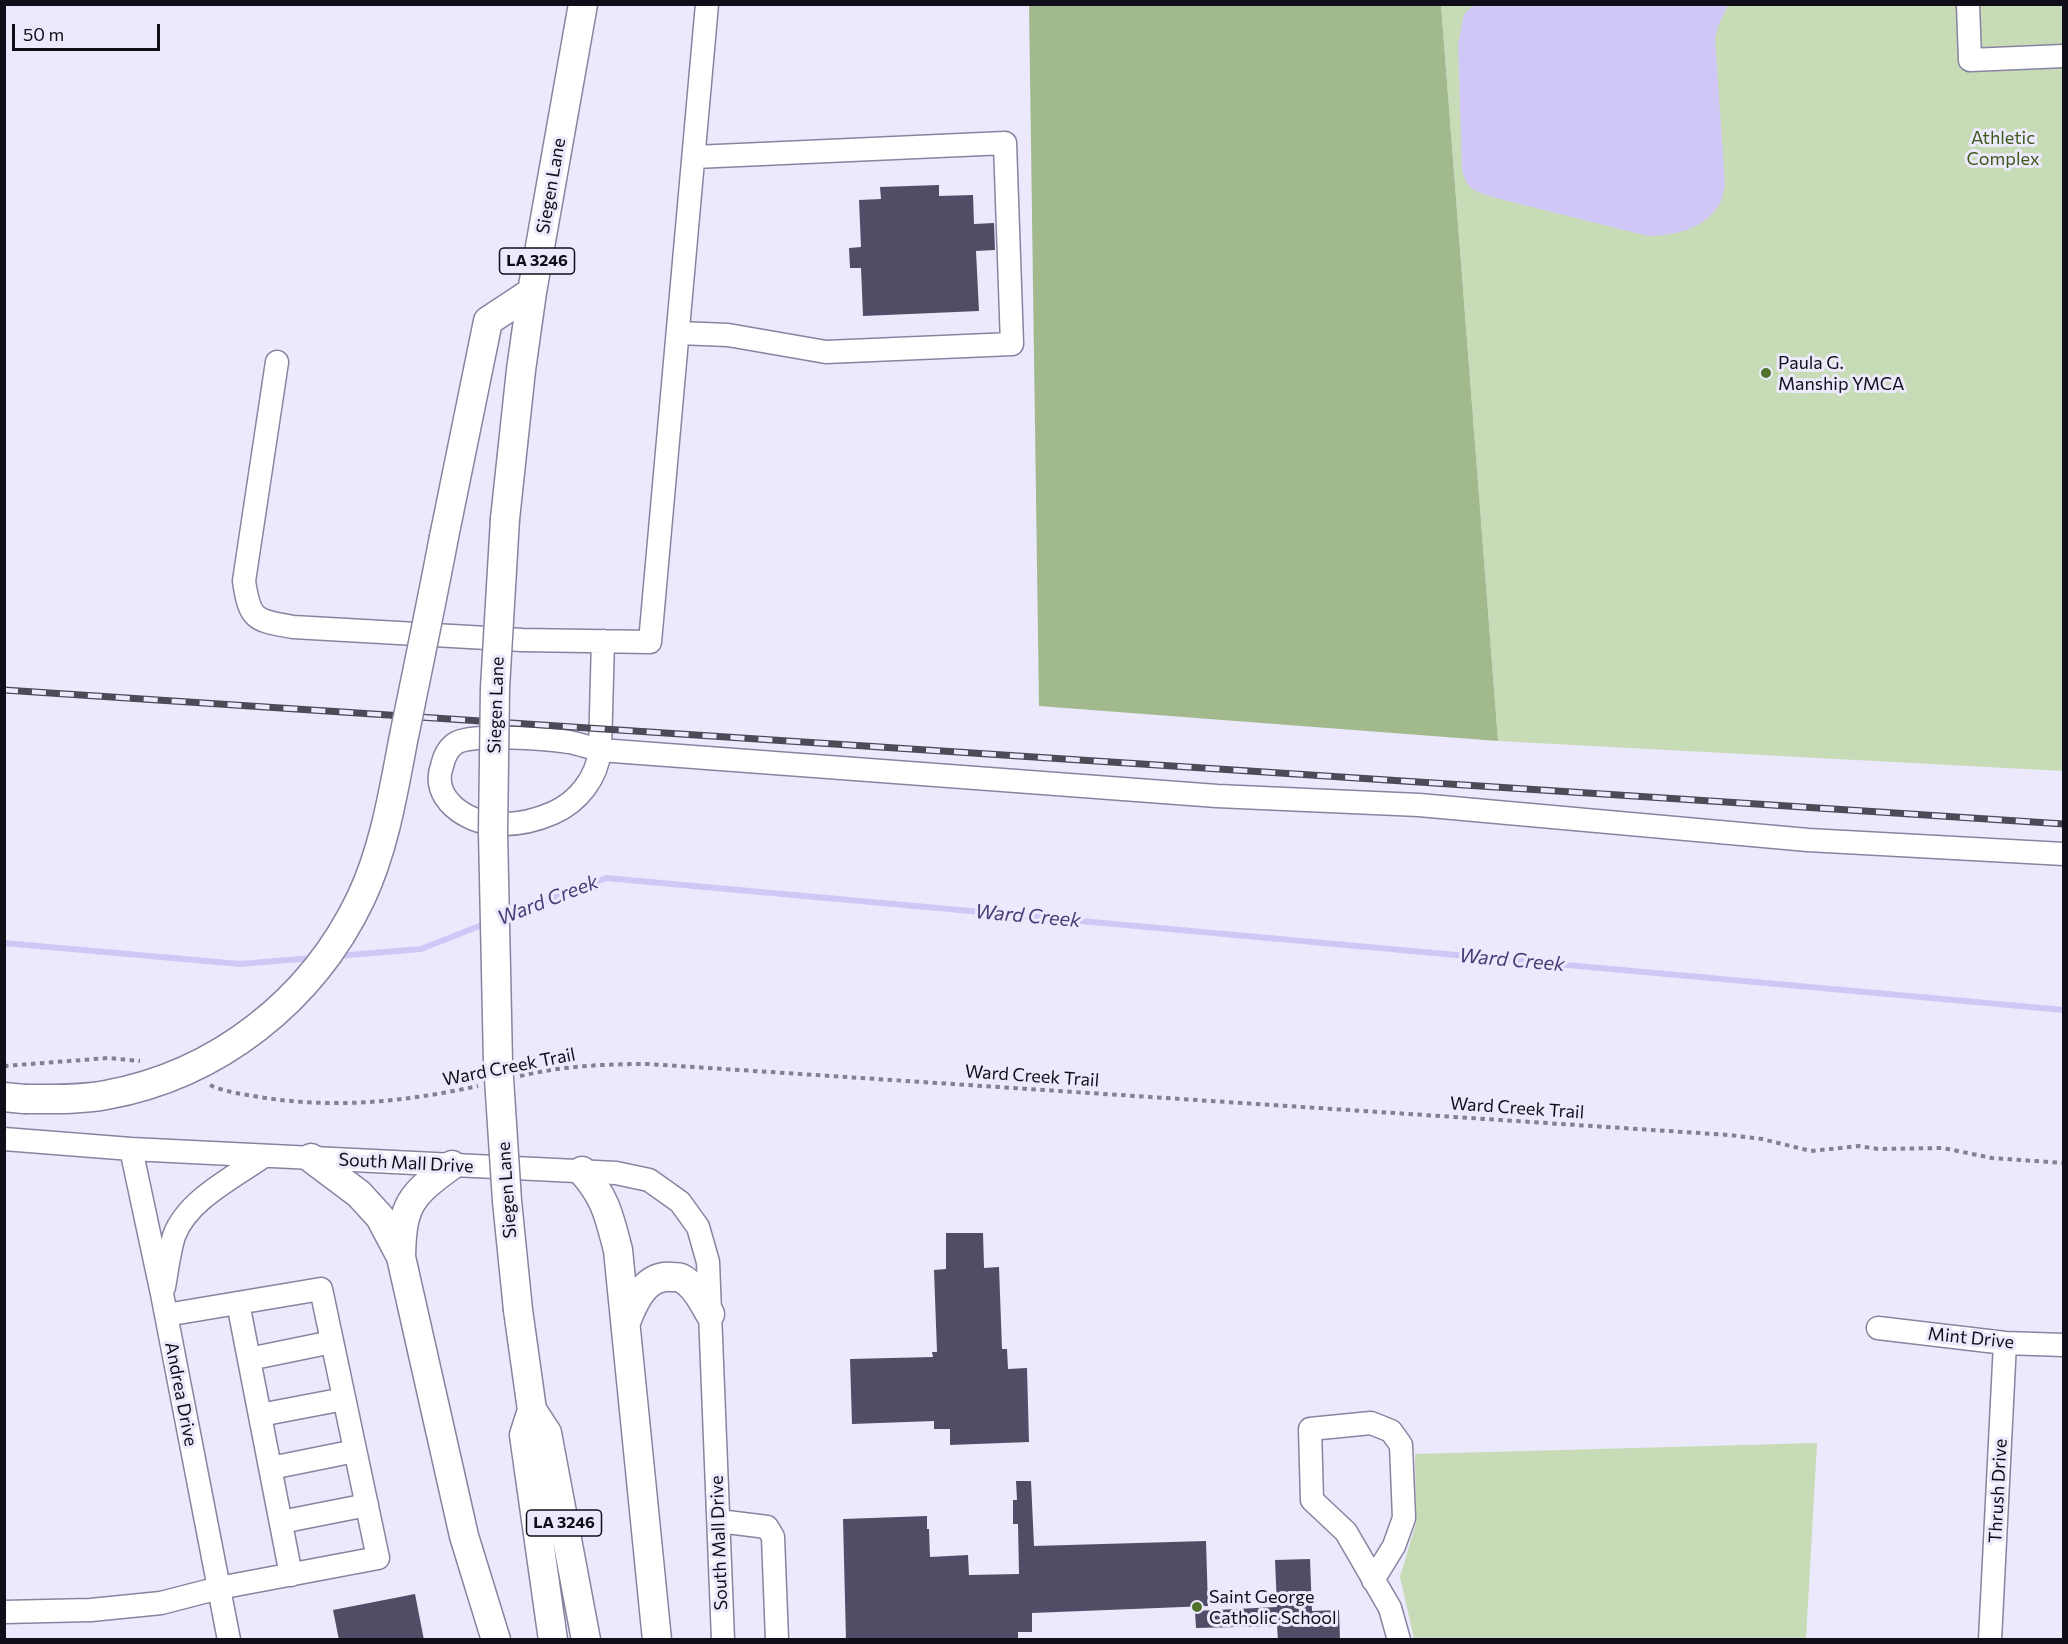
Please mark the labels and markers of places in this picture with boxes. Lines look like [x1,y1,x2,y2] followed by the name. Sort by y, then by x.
[1778,352,1904,394] place label: Paula G. Manship YMCA
[1759,366,1773,380] marker: Paula G. Manship YMCA
[1209,1586,1337,1628] place label: Saint George Catholic School
[1190,1600,1204,1614] marker: Saint George Catholic School

